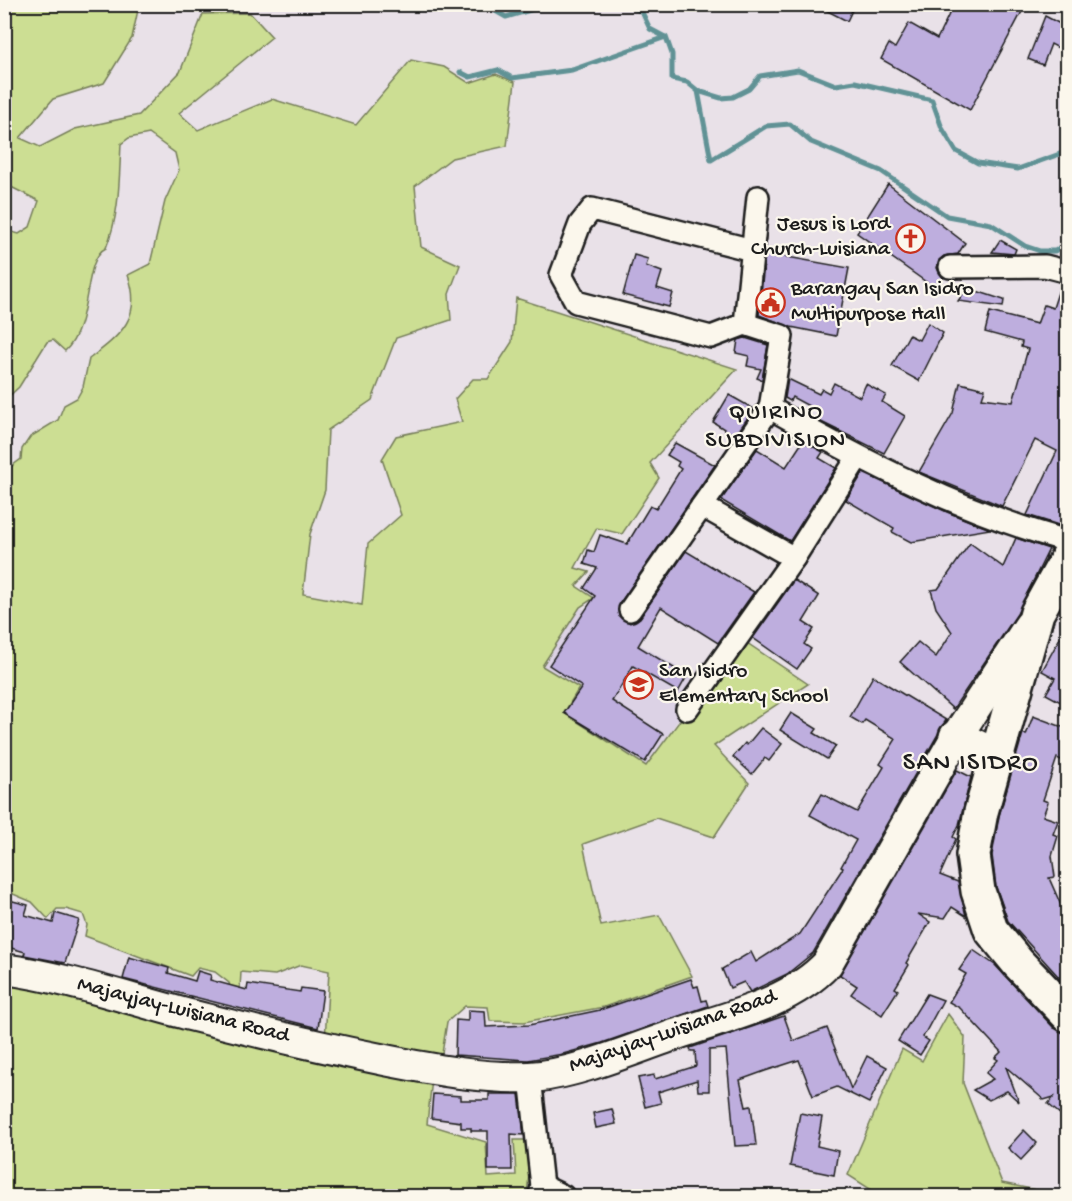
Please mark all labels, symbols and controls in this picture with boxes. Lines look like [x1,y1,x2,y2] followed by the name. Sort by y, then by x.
[751,212,892,263] place label: Jesus is Lord Church-Luisiana
[895,222,927,254] church icon: Jesus is Lord Church-Luisiana
[790,277,974,328] place label: Barangay San Isidro Multipurpose Hall
[754,287,786,319] public building icon: Barangay San Isidro Multipurpose Hall
[705,399,847,456] district label: QUIRINO SUBDIVISION
[659,659,829,710] place label: San Isidro Elementary School
[622,669,654,701] school or university icon: San Isidro Elementary School
[903,749,1039,780] district label: SAN ISIDRO
[74,972,294,1050] street label: Majayjay-Luisiana Road
[566,984,782,1080] street label: Majayjay-Luisiana Road

